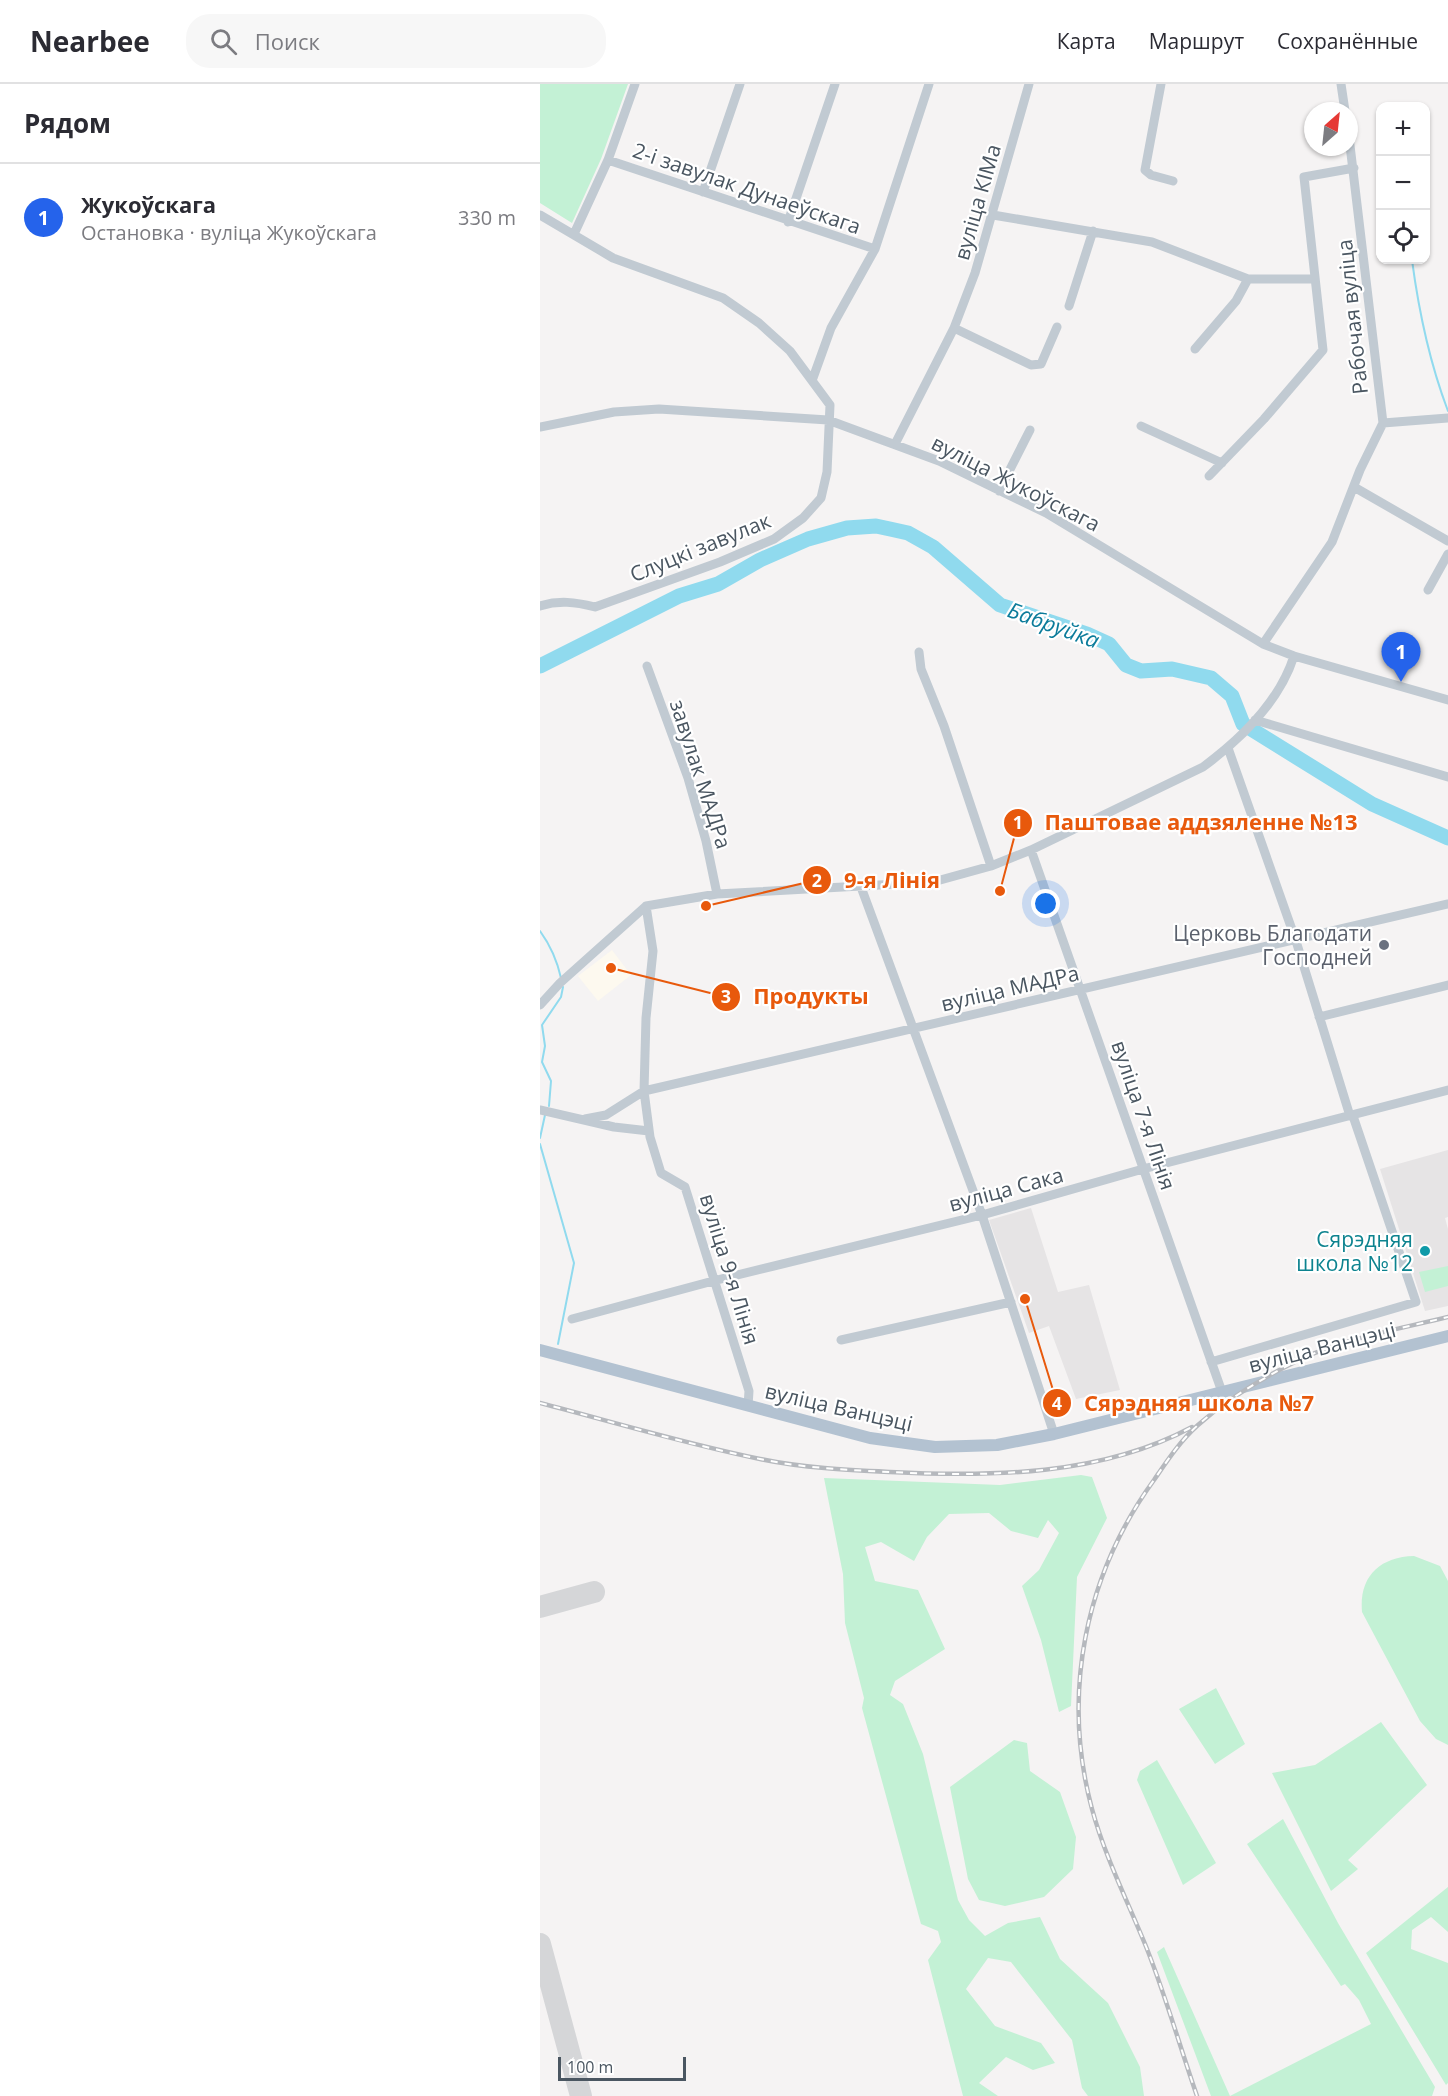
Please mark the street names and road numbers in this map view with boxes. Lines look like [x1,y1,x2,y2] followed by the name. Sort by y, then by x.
[629,136,865,240] street label: 2-і завулак Дунаеўскага
[947,141,1007,263] street label: вуліца КІМа
[1330,238,1374,396] street label: Рабочая вуліца
[927,428,1105,538] street label: вуліца Жукоўскага
[625,506,775,588] street label: Слуцкі завулак
[664,696,738,852] street label: завулак МАДРа
[938,958,1082,1018] street label: вуліца МАДРа
[1105,1037,1183,1193] street label: вуліца 7-я Лінія
[946,1160,1066,1218] street label: вуліца Сака
[694,1190,766,1348] street label: вуліца 9-я Лінія
[1246,1315,1398,1379] street label: вуліца Ванцэці
[762,1376,916,1438] street label: вуліца Ванцэці

